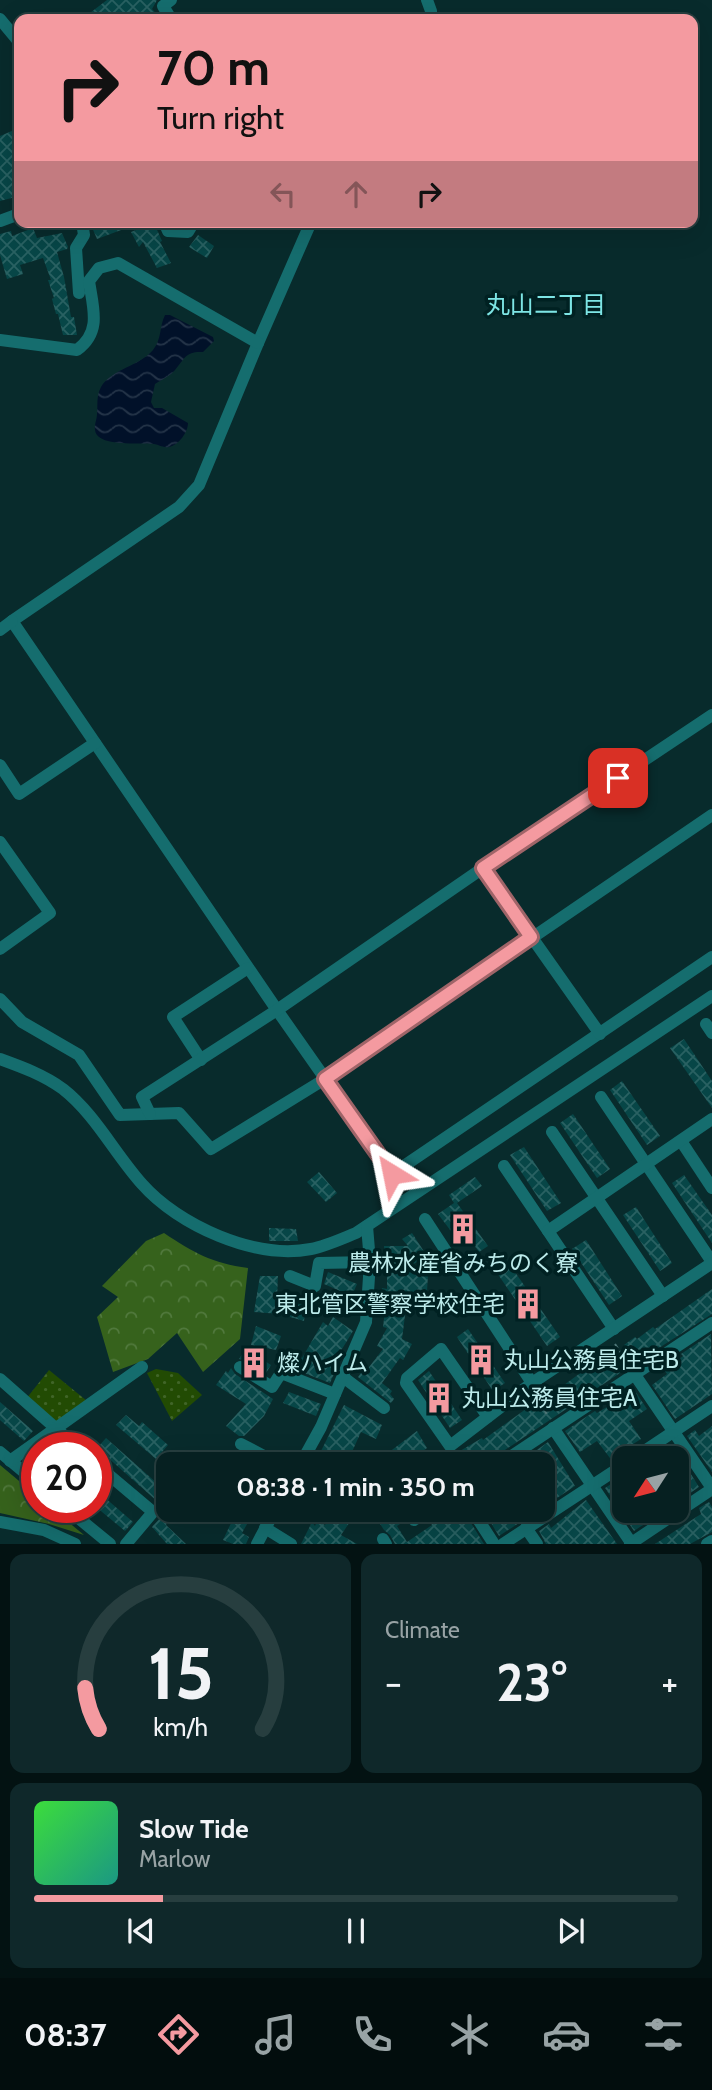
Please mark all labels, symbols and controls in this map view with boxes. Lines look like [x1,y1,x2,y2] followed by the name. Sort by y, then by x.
[157,38,270,97] text: 70 m
[42,42,133,133] icon: right
[157,98,284,137] text: Turn right
[264,175,302,213] icon: left
[337,175,375,213] icon: ahead
[410,175,448,213] icon: right
[486,290,606,319] district label: 丸山二丁目
[588,748,648,808] pin
[599,759,637,797] icon: arrive
[355,1137,429,1211] position arrow
[446,1212,480,1246] building icon: 農林水産省みちのく寮
[348,1249,578,1277] place label: 農林水産省みちのく寮
[511,1287,545,1321] building icon: 東北管区警察学校住宅
[275,1290,505,1318] place label: 東北管区警察学校住宅
[464,1343,498,1377] building icon: 丸山公務員住宅B
[237,1346,271,1380] building icon: 燦ハイム
[504,1346,679,1374] place label: 丸山公務員住宅B
[277,1349,368,1377] place label: 燦ハイム
[422,1381,456,1415] building icon: 丸山公務員住宅A
[462,1384,637,1412] place label: 丸山公務員住宅A
[21,1432,112,1523] speed limit sign: 20
[612,1446,690,1522] north arrow
[612,1446,689,1523] map controls
[236,1471,475,1503] text: 08:38 · 1 min · 350 m
[385,1616,460,1644] text: Climate
[148,1630,213,1718] text: 15
[496,1651,567,1714] text: 23°
[385,1659,402,1706] text: −
[661,1659,678,1706] text: +
[153,1712,208,1742] text: km/h
[139,1813,249,1845] text: Slow Tide
[139,1845,210,1873] text: Marlow
[122,1912,160,1950] icon: previous
[337,1912,375,1950] icon: pause
[552,1912,590,1950] icon: next
[154,2010,203,2059] icon: directions
[251,2010,300,2059] icon: music
[348,2010,397,2059] icon: phone
[445,2010,494,2059] icon: climate
[542,2010,591,2059] icon: car
[639,2010,688,2059] icon: filters
[24,2015,107,2054] text: 08:37

